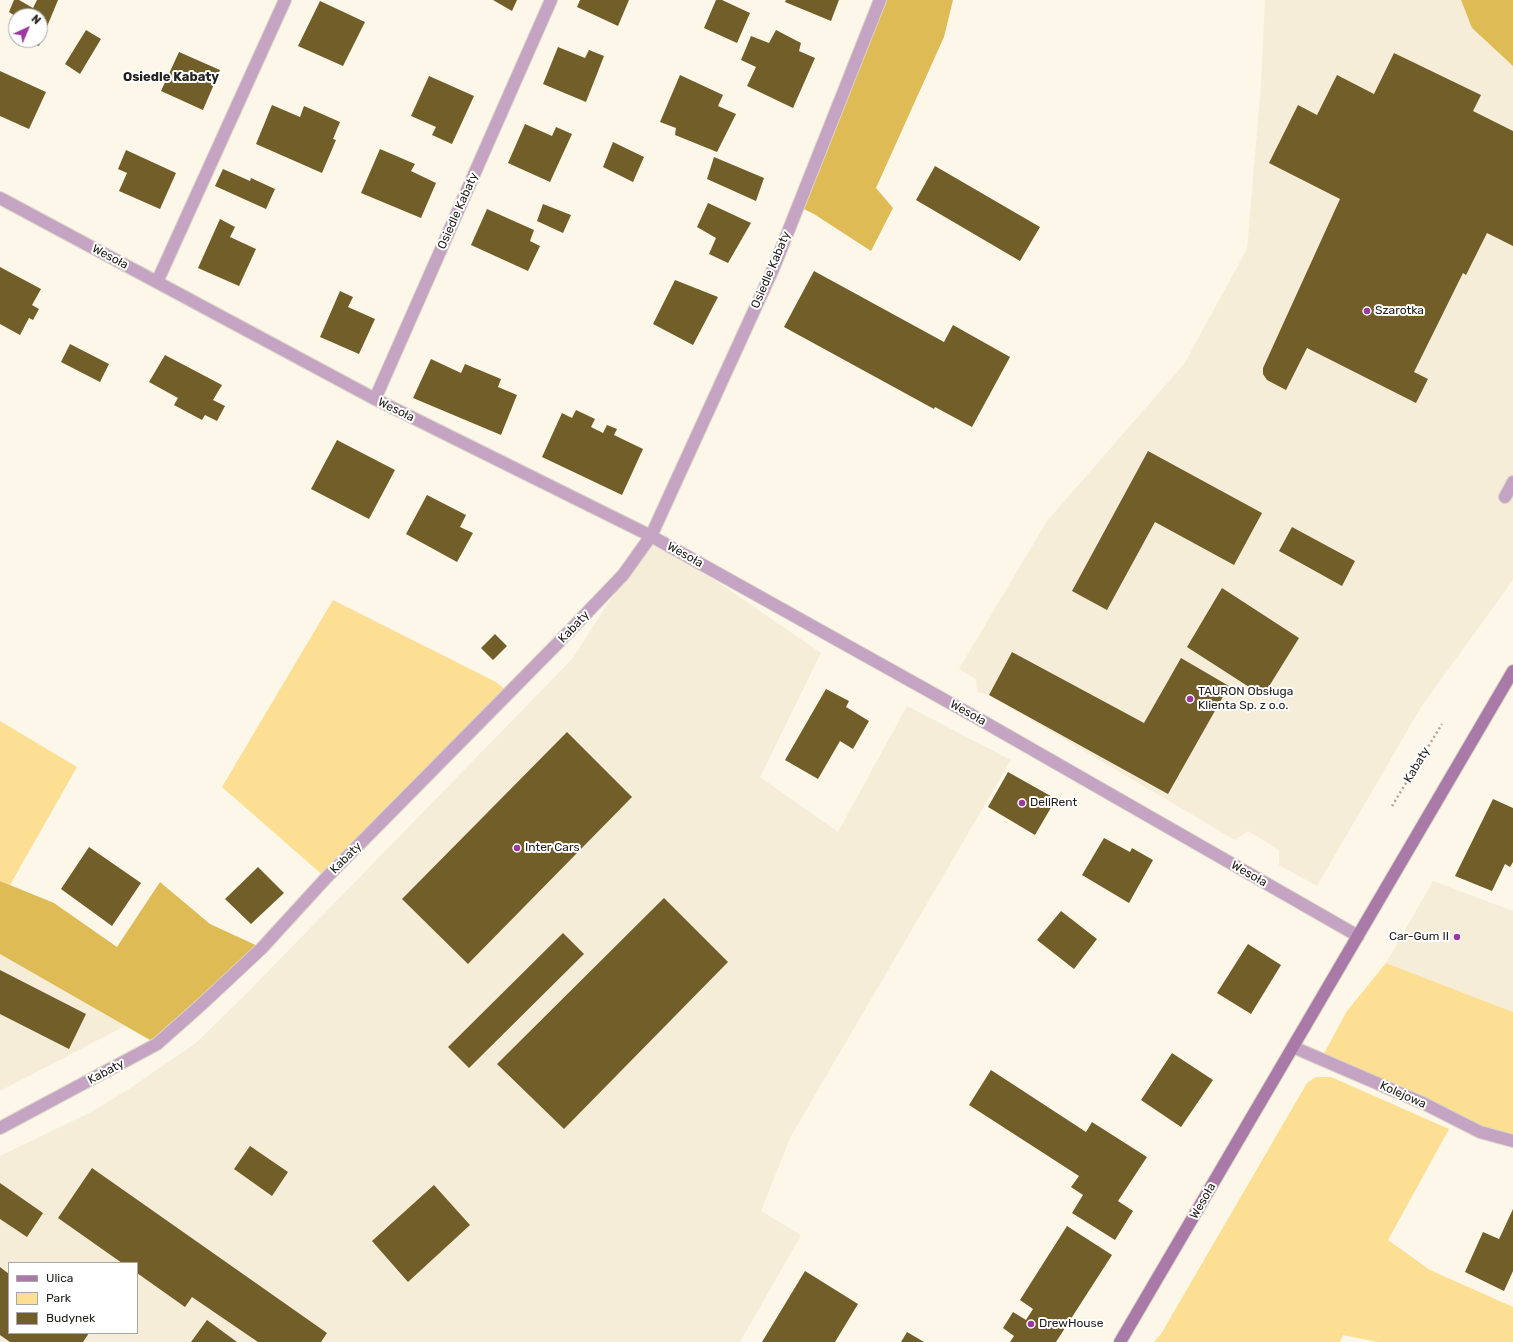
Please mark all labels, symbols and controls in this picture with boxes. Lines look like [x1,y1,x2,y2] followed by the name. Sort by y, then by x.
[8,8,48,48] north arrow
[29,12,43,27] text: N
[123,69,219,85] district label: Osiedle Kabaty
[435,170,481,252] street label: Osiedle Kabaty
[748,229,794,311] street label: Osiedle Kabaty
[89,241,131,273] street label: Wesoła
[1375,304,1424,318] place label: Szarotka
[1362,306,1372,316] marker: Szarotka
[375,395,417,425] street label: Wesoła
[664,539,706,571] street label: Wesoła
[556,608,592,646] street label: Kabaty
[1198,685,1293,713] place label: TAURON Obsługa Klienta Sp. z o.o.
[1185,694,1195,704] marker: TAURON Obsługa Klienta Sp. z o.o.
[947,697,989,729] street label: Wesoła
[1401,745,1433,785] street label: Kabaty
[1030,796,1077,810] place label: DellRent
[1017,798,1027,808] marker: DellRent
[327,839,365,877] street label: Kabaty
[525,841,580,855] place label: Inter Cars
[512,843,522,853] marker: Inter Cars
[1229,858,1269,890] street label: Wesoła
[1389,930,1449,944] place label: Car-Gum II
[1452,932,1462,942] marker: Car-Gum II
[86,1057,126,1087] street label: Kabaty
[1378,1078,1428,1112] street label: Kolejowa
[1187,1181,1219,1221] street label: Wesoła
[8,1262,138,1334] legend
[46,1271,73,1285] text: Ulica
[46,1291,71,1305] text: Park
[46,1311,95,1325] text: Budynek
[1039,1317,1103,1331] place label: DrewHouse
[1026,1319,1036,1329] marker: DrewHouse

